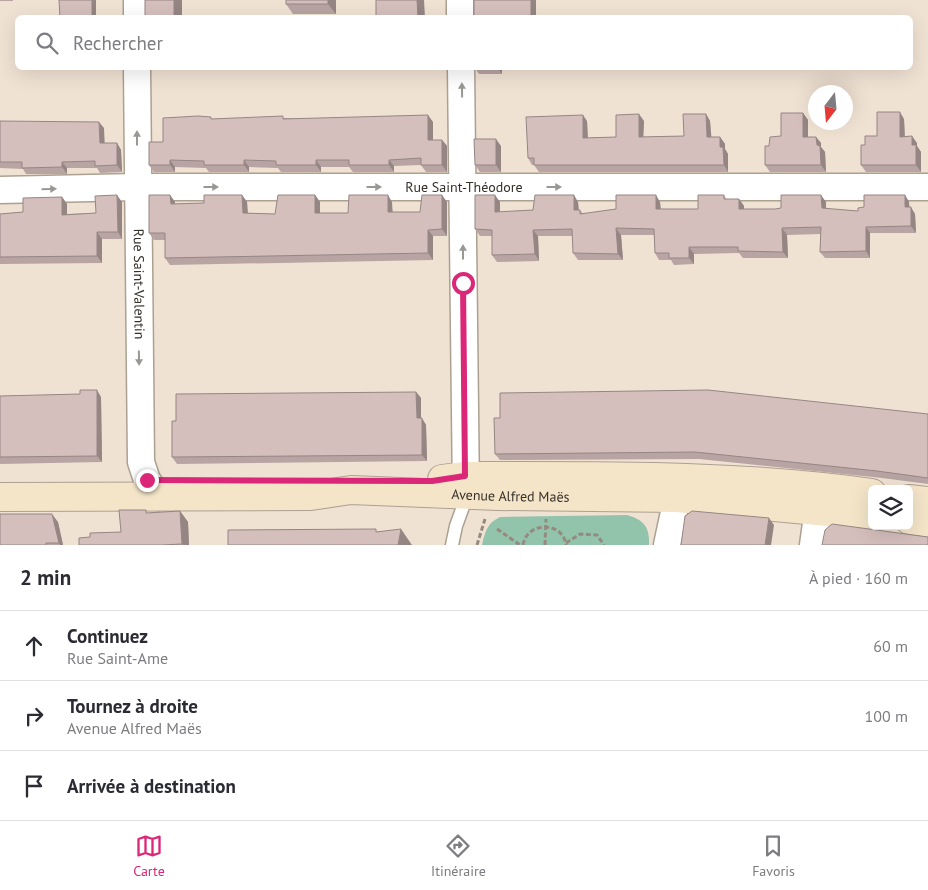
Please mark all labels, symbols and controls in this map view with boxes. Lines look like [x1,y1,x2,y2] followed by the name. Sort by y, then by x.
[15,15,913,70] search box
[33,29,61,57] icon: search
[73,31,163,55] text: Rechercher
[458,81,466,97] one-way arrow
[808,85,853,130] north arrow
[133,130,141,146] one-way arrow
[405,178,523,196] street label: Rue Saint-Théodore
[203,183,219,191] one-way arrow
[366,183,382,191] one-way arrow
[546,183,562,191] one-way arrow
[41,185,57,193] one-way arrow
[130,229,149,339] street label: Rue Saint-Valentin
[459,244,467,260] one-way arrow
[452,272,475,295] route start
[136,350,144,366] one-way arrow
[136,469,159,492] route end
[451,485,570,506] street label: Avenue Alfred Maës
[868,485,913,530] map controls
[868,485,913,530] button: layers
[20,564,71,591] text: 2 min
[809,568,908,588] text: À pied · 160 m
[67,624,148,648] text: Continuez
[20,632,48,660] icon: ahead
[873,636,908,656] text: 60 m
[67,648,168,668] text: Rue Saint-Ame
[67,694,198,718] text: Tournez à droite
[20,702,48,730] icon: right
[865,706,908,726] text: 100 m
[67,718,202,738] text: Avenue Alfred Maës
[20,772,48,800] icon: arrive
[67,774,236,798] text: Arrivée à destination
[133,832,165,880] tab: Carte
[431,832,486,880] tab: Itinéraire
[752,832,795,880] tab: Favoris

